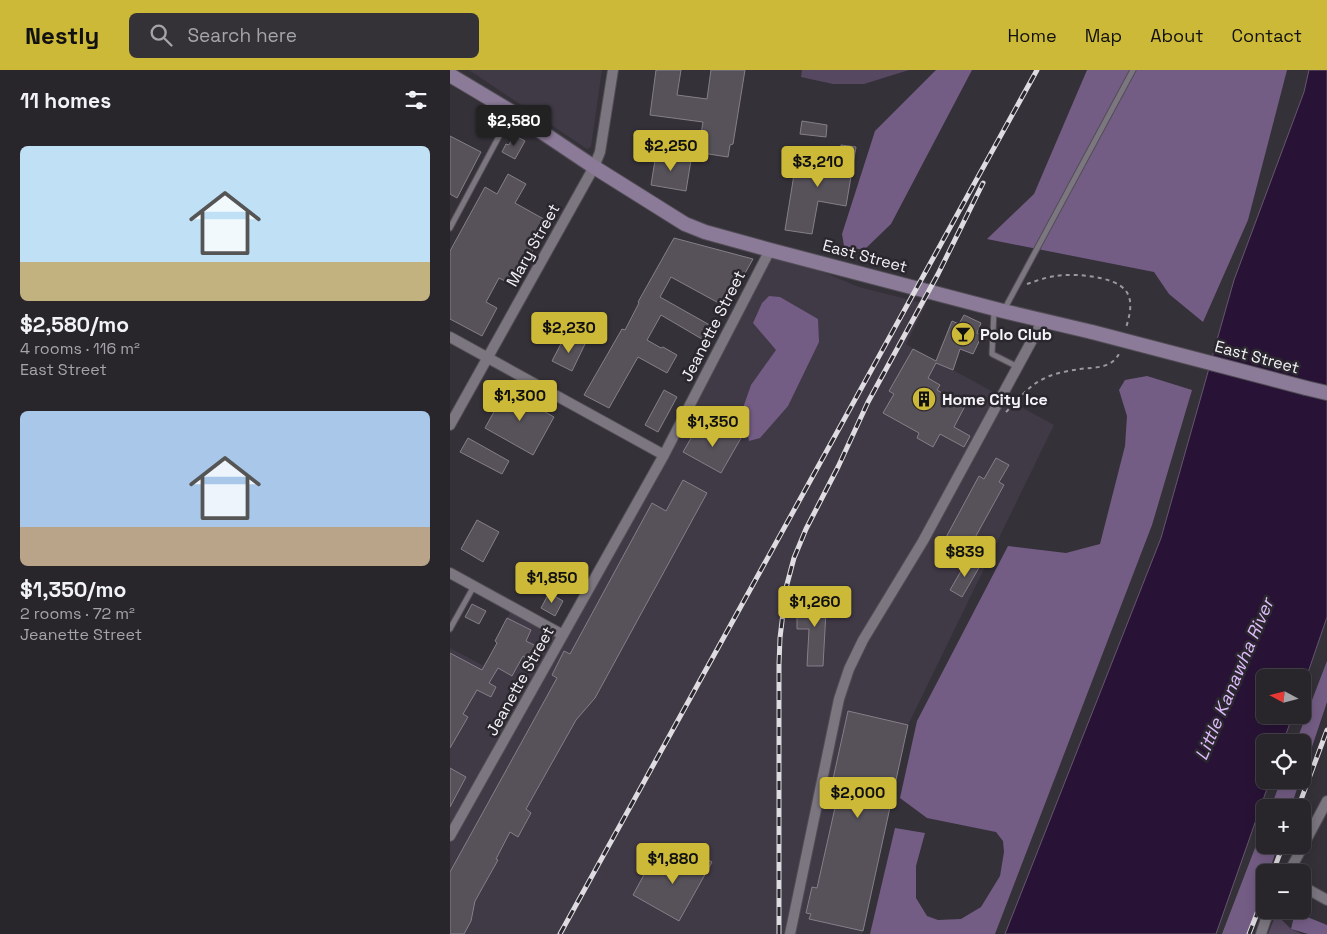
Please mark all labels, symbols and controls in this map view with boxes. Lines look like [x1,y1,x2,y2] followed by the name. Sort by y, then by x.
[129,13,479,58] search box
[25,20,99,51] text: Nestly
[147,21,175,49] icon: search
[187,23,297,48] text: Search here
[1008,24,1057,47] text: Home
[1085,24,1122,47] text: Map
[1150,24,1204,47] text: About
[1232,24,1302,47] text: Contact
[402,86,430,114] icon: filters
[20,87,111,114] text: 11 homes
[473,104,555,147] pin: $2,580
[487,110,541,131] text: $2,580
[630,129,712,172] pin: $2,250
[644,135,698,156] text: $2,250
[777,146,859,188] pin: $3,210
[792,151,844,172] text: $3,210
[180,178,270,268] icon: home
[502,200,564,290] street label: Mary Street
[820,235,910,277] street label: East Street
[676,267,750,385] street label: Jeanette Street
[20,311,129,338] text: $2,580/mo
[528,312,610,354] pin: $2,230
[542,317,596,338] text: $2,230
[950,321,976,347] bar icon: Polo Club
[980,324,1052,345] place label: Polo Club
[1212,336,1302,378] street label: East Street
[20,338,140,359] text: 4 rooms · 116 m²
[20,359,107,380] text: East Street
[479,380,561,422] pin: $1,300
[494,385,546,406] text: $1,300
[911,386,937,412] building icon: Home City Ice
[942,389,1048,410] place label: Home City Ice
[672,406,754,448] pin: $1,350
[687,411,739,432] text: $1,350
[180,443,270,533] icon: home
[935,536,995,578] pin: $839
[946,541,984,562] text: $839
[511,562,593,604] pin: $1,850
[526,567,578,588] text: $1,850
[20,576,126,603] text: $1,350/mo
[774,586,856,628] pin: $1,260
[789,591,841,612] text: $1,260
[1190,593,1279,763] water label: Little Kanawha River
[20,603,135,624] text: 2 rooms · 72 m²
[481,623,559,739] street label: Jeanette Street
[20,624,142,645] text: Jeanette Street
[1256,669,1311,724] north arrow
[1256,669,1311,919] map controls
[1256,734,1311,789] button: locate
[817,776,899,819] pin: $2,000
[831,782,885,803] text: $2,000
[1256,799,1311,854] button: +
[632,842,714,885] pin: $1,880
[647,848,699,869] text: $1,880
[1256,864,1311,919] button: −

